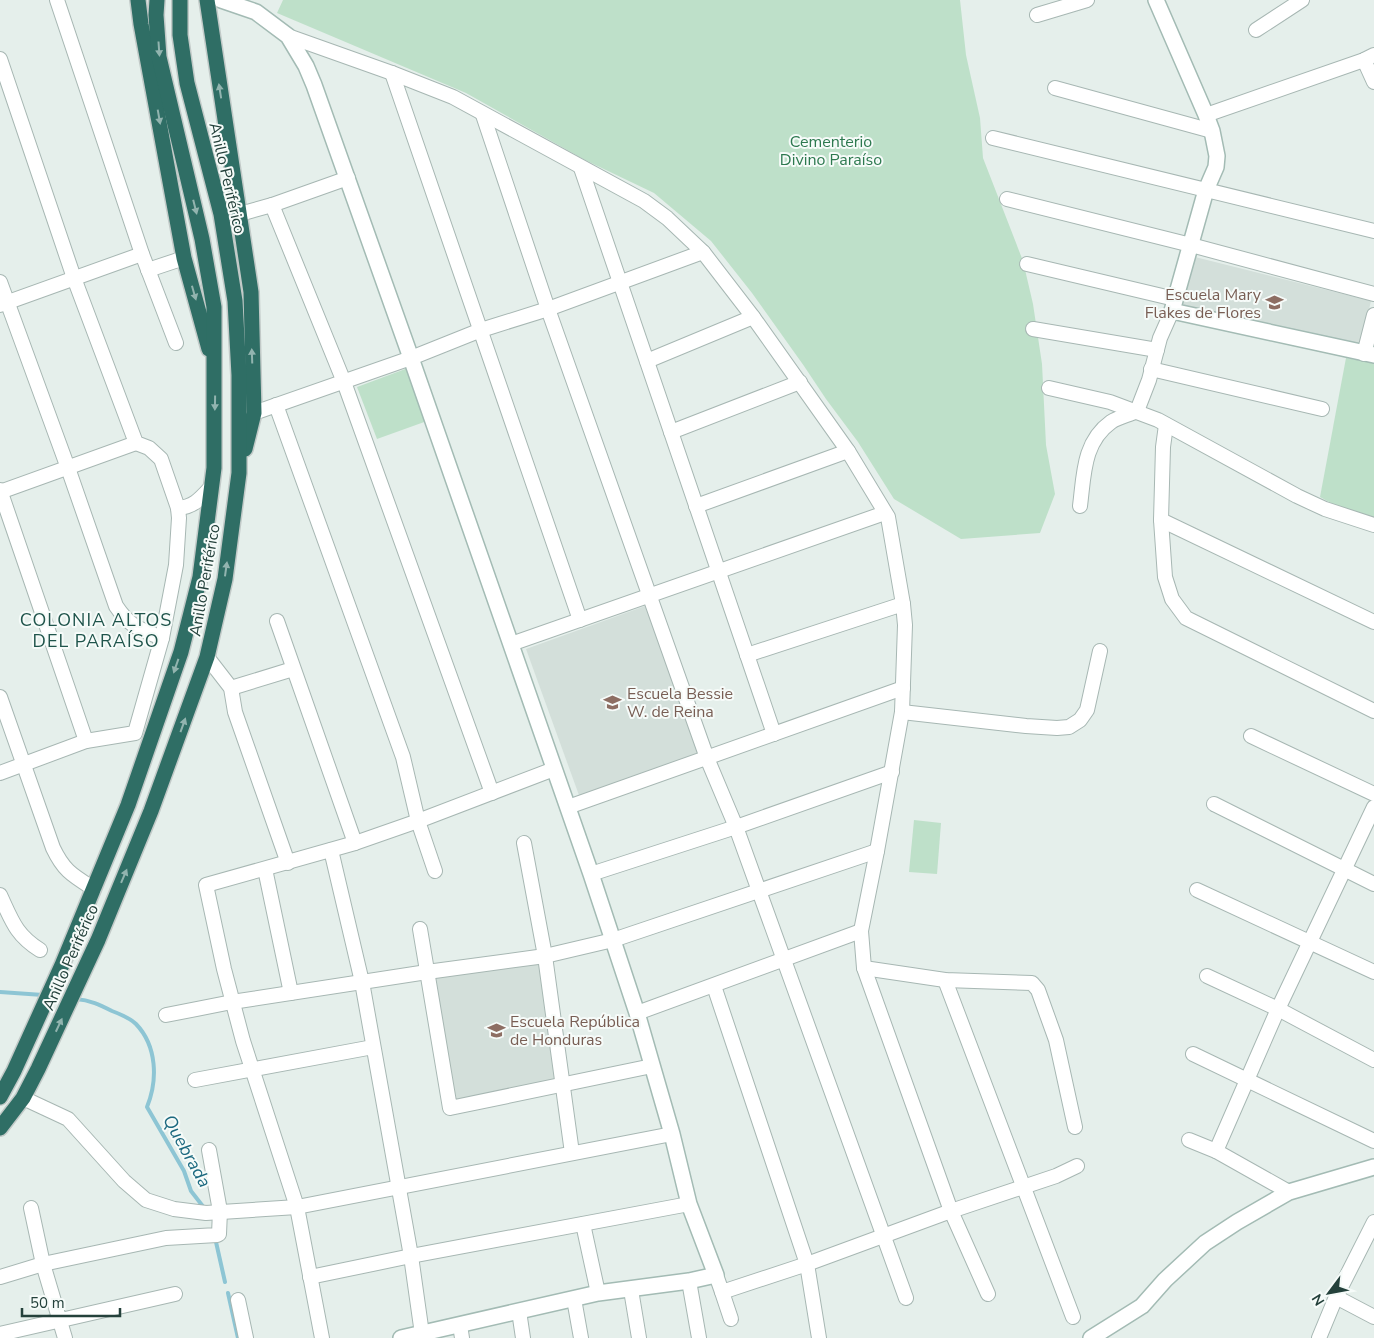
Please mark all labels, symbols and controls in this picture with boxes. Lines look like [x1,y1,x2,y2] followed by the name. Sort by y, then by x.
[155,41,163,57] one-way arrow
[215,82,223,98] one-way arrow
[155,109,163,125] one-way arrow
[204,120,251,236] street label: Anillo Periférico
[780,131,882,171] park label: Cementerio Divino Paraíso
[191,200,199,215] one-way arrow
[1145,284,1262,324] place label: Escuela Mary Flakes de Flores
[190,286,198,301] one-way arrow
[1265,293,1285,313] school or university icon: Escuela Mary Flakes de Flores
[248,348,256,364] one-way arrow
[211,395,219,411] one-way arrow
[184,522,226,638] street label: Anillo Periférico
[222,560,230,576] one-way arrow
[20,608,172,653] district label: COLONIA ALTOS DEL PARAÍSO
[172,659,180,674] one-way arrow
[627,683,733,723] place label: Escuela Bessie W. de Reina
[603,692,623,712] school or university icon: Escuela Bessie W. de Reina
[179,717,187,732] one-way arrow
[121,869,129,883] one-way arrow
[38,901,104,1014] street label: Anillo Periférico
[510,1011,640,1051] place label: Escuela República de Honduras
[55,1018,63,1032] one-way arrow
[486,1020,506,1040] school or university icon: Escuela República de Honduras
[157,1110,217,1192] water label: Quebrada
[1304,1268,1354,1318] north arrow
[22,1286,120,1318] scale bar
[1308,1290,1329,1309] text: N
[30,1293,65,1313] text: 50 m

